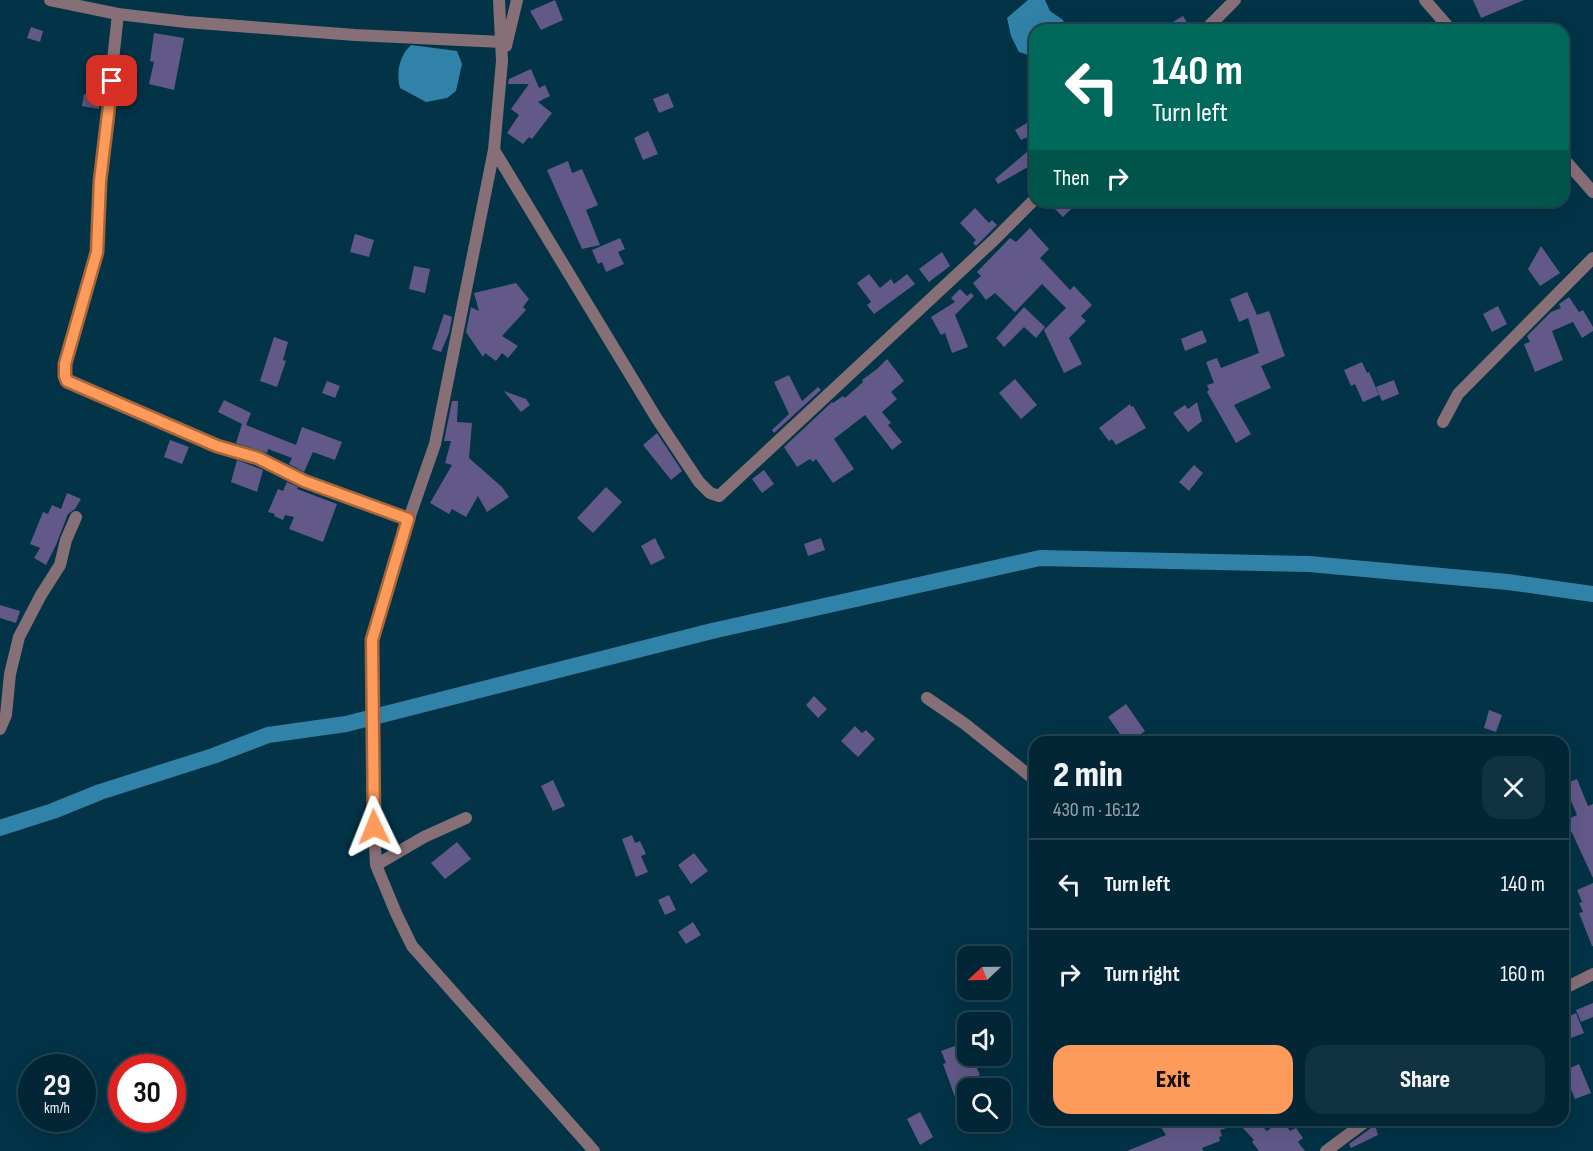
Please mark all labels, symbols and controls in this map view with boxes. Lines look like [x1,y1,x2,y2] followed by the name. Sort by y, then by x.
[1152,46,1243,97] text: 140 m
[1053,48,1131,126] icon: left
[86,55,137,106] pin
[95,64,128,97] icon: arrive
[1152,97,1228,129] text: Turn left
[1101,162,1134,195] icon: right
[1053,165,1089,192] text: Then
[1053,754,1123,797] text: 2 min
[1482,756,1545,819] button: close
[342,795,406,859] position arrow
[1053,798,1140,822] text: 430 m · 16:12
[1053,868,1086,901] icon: left
[1104,871,1170,898] text: Turn left
[1501,871,1545,898] text: 140 m
[957,946,1011,1000] north arrow
[957,946,1011,1132] map controls
[1053,958,1086,991] icon: right
[1104,961,1180,988] text: Turn right
[1500,961,1545,988] text: 160 m
[957,1012,1011,1066] button: sound
[1053,1045,1293,1114] button: Exit
[1305,1045,1545,1114] button: Share
[108,1054,186,1132] speed limit sign: 30
[43,1068,71,1104] text: 29
[957,1078,1011,1132] button: search
[44,1099,70,1118] text: km/h

